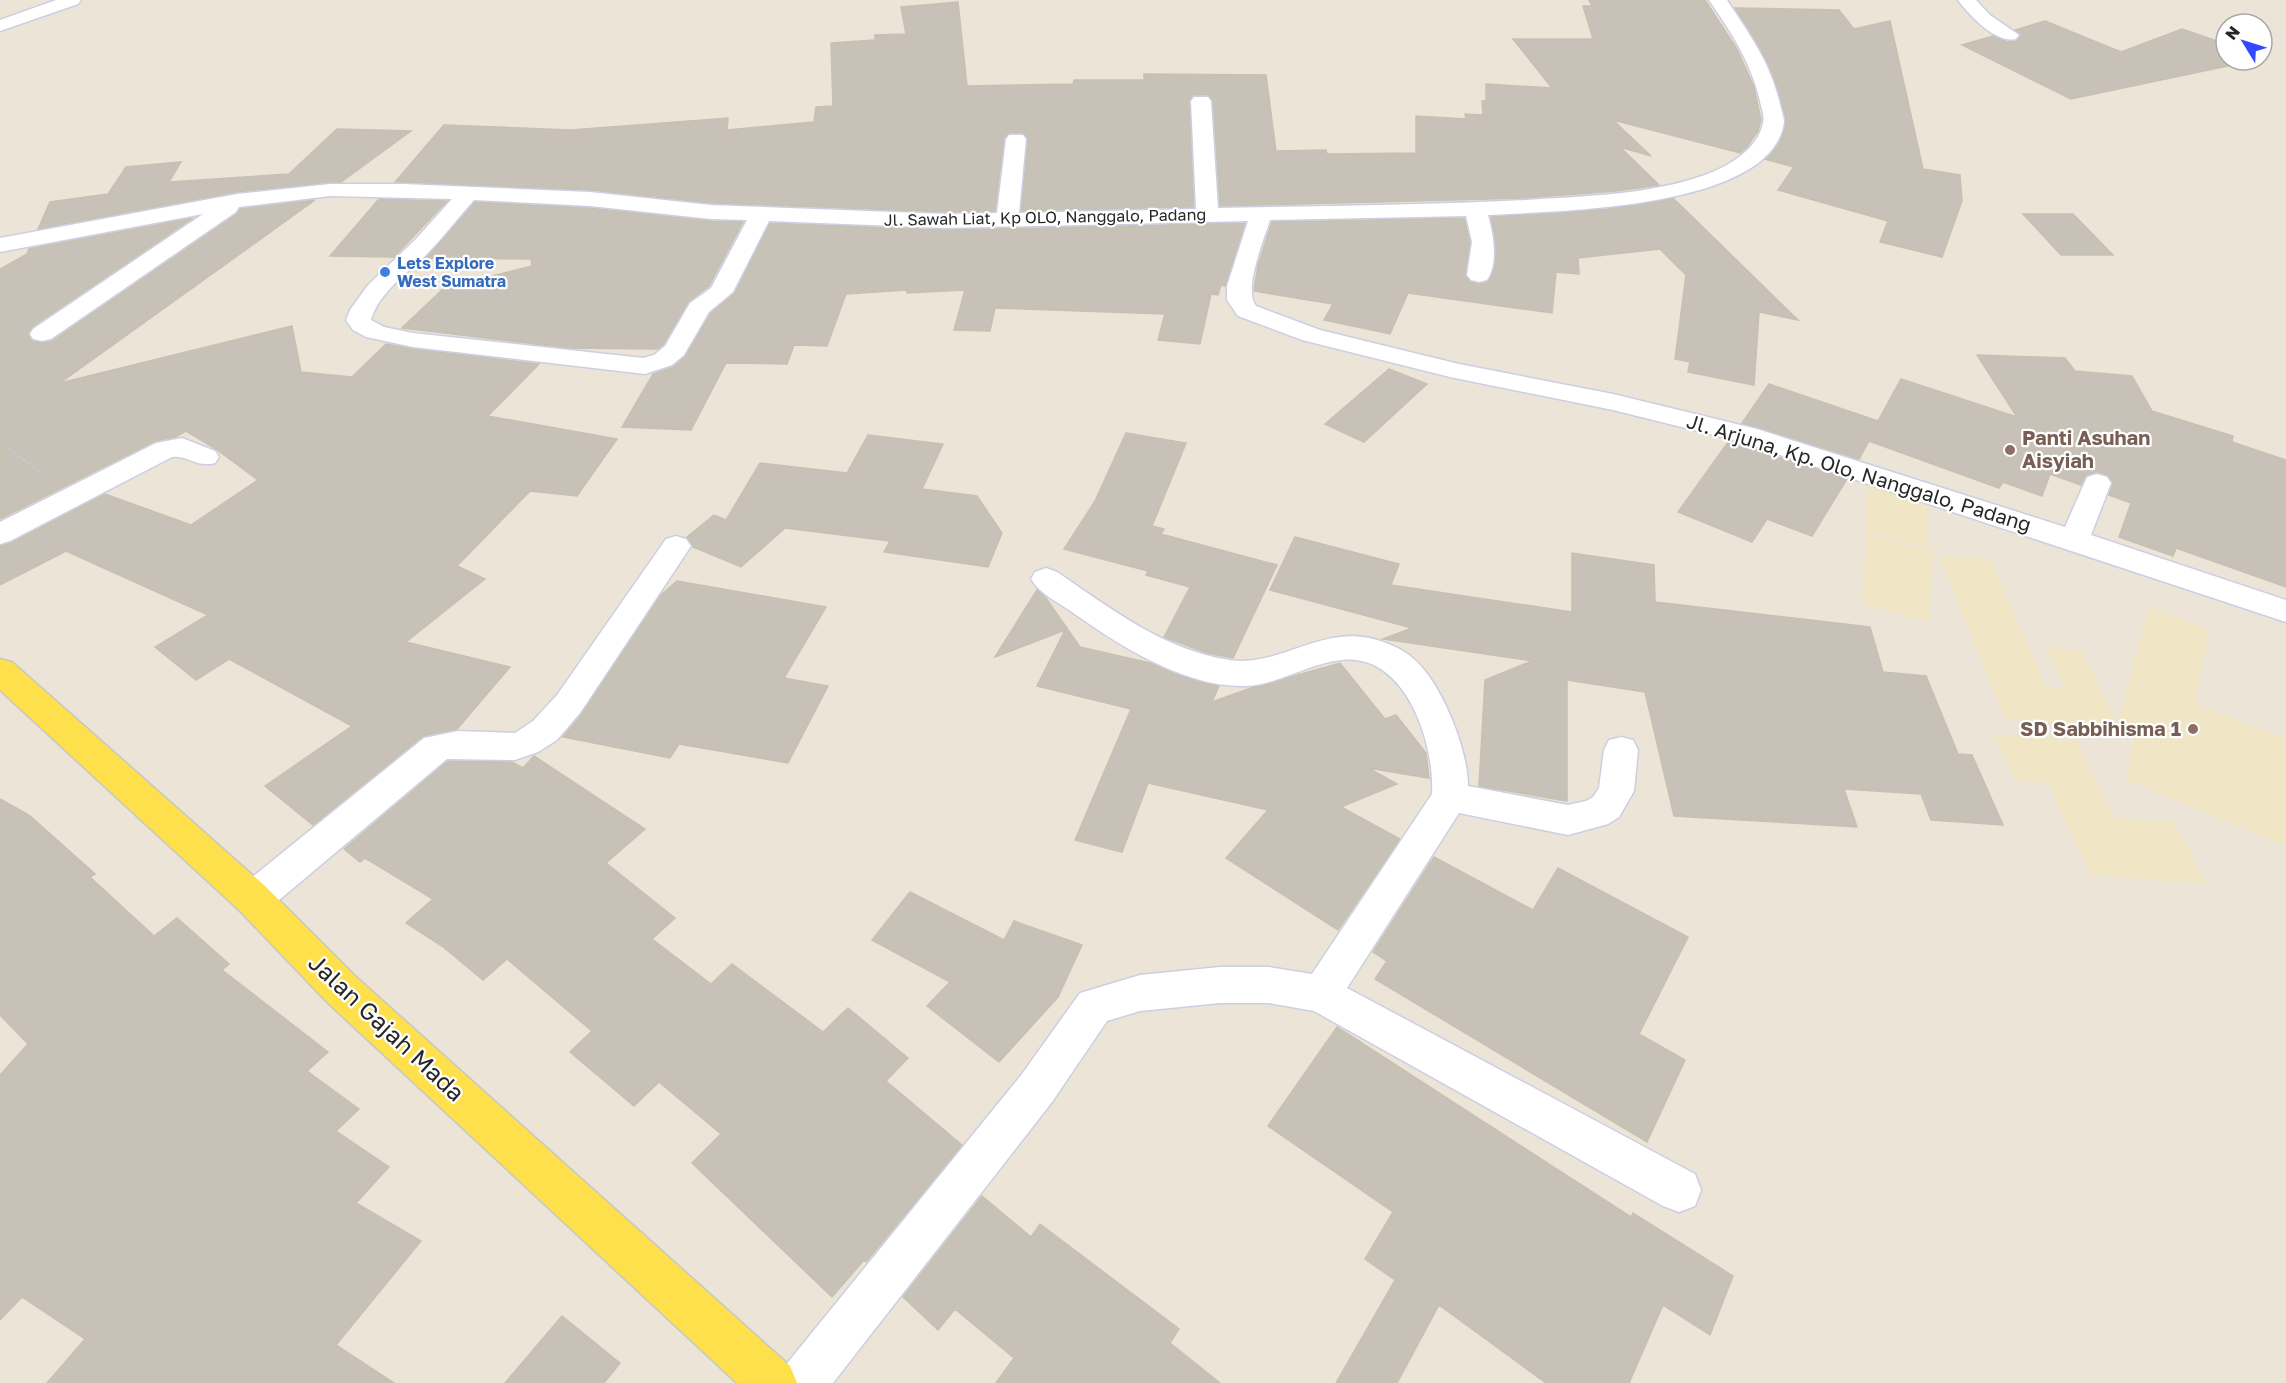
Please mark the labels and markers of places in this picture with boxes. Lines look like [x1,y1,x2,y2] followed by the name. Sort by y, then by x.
[397,253,506,291] place label: Lets Explore West Sumatra
[378,265,392,279] marker: Lets Explore West Sumatra
[2022,425,2150,472] place label: Panti Asuhan Aisyiah
[2003,443,2017,457] marker: Panti Asuhan Aisyiah
[2020,716,2181,740] place label: SD Sabbihisma 1
[2186,722,2200,736] marker: SD Sabbihisma 1

